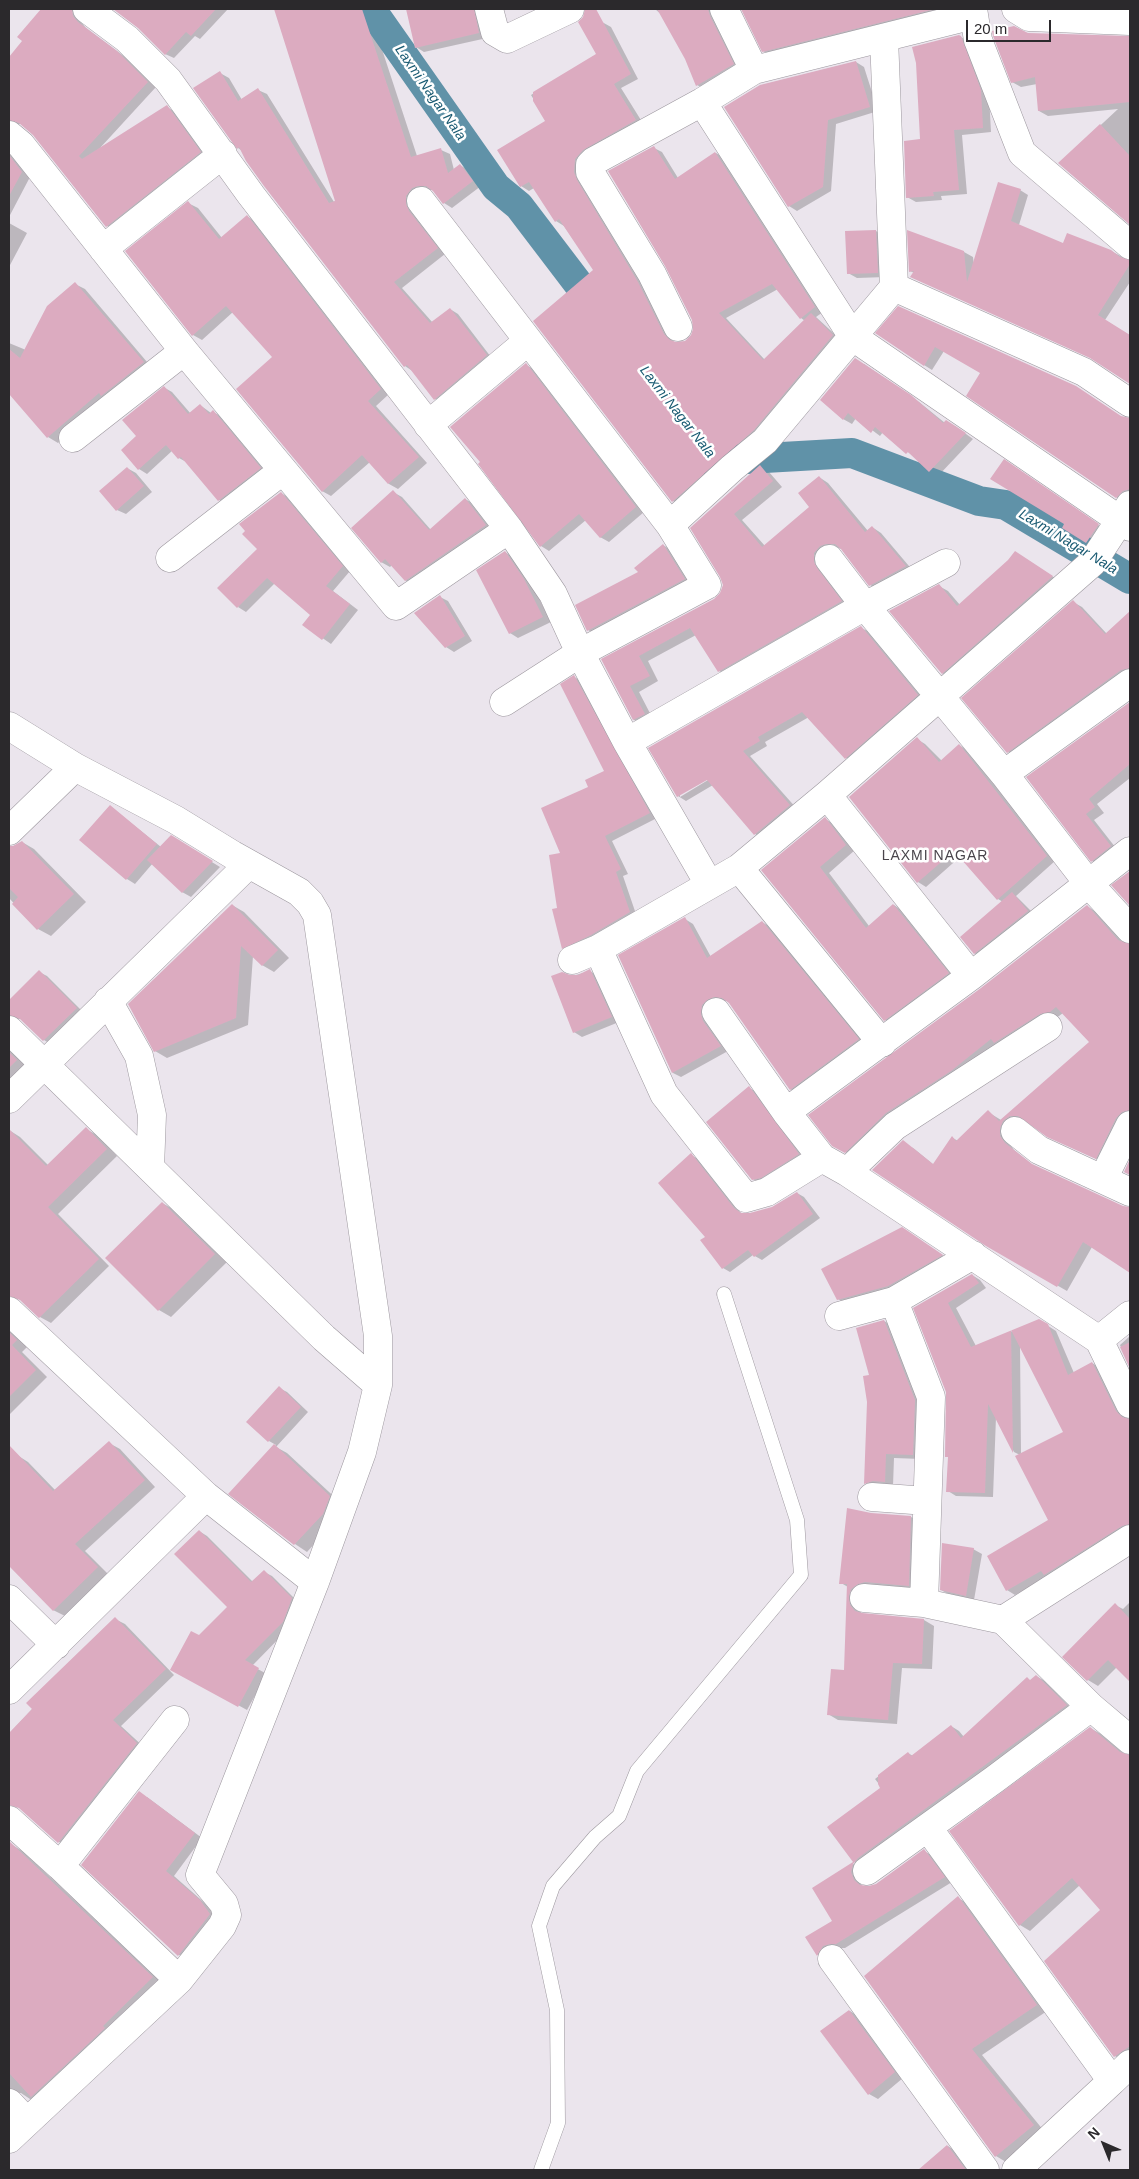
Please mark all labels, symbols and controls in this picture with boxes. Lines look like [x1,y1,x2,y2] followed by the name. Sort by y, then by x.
[969,10,1054,42] scale bar
[974,20,1007,37] text: 20 m
[391,42,469,144] water label: Laxmi Nagar Nala
[636,363,718,461] water label: Laxmi Nagar Nala
[1016,506,1120,578] water label: Laxmi Nagar Nala
[880,848,990,864] district label: LAXMI NAGAR
[1079,2119,1129,2169] north arrow
[1084,2124,1103,2142] text: N

